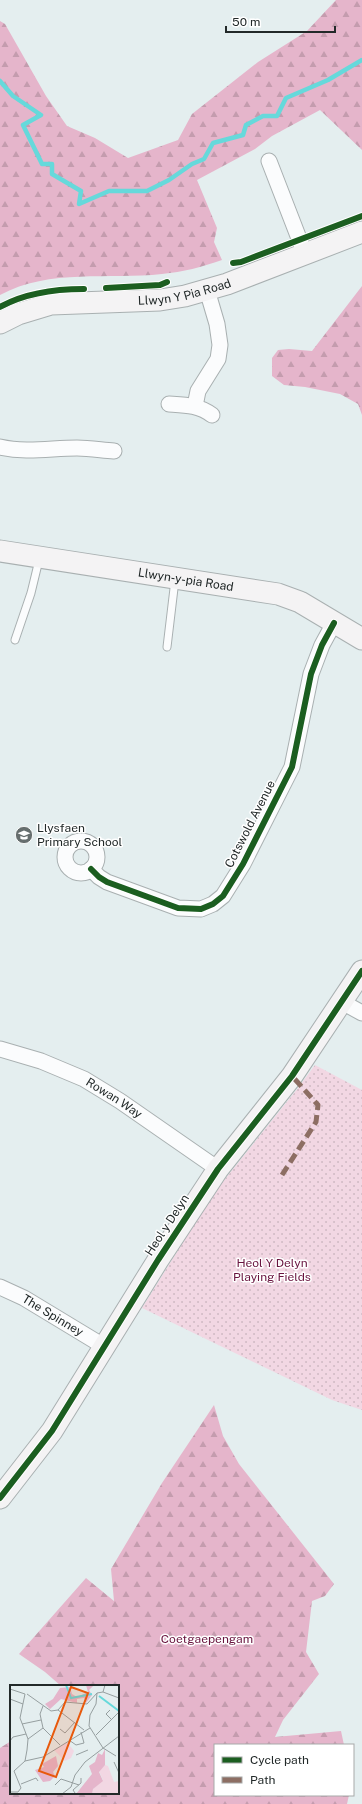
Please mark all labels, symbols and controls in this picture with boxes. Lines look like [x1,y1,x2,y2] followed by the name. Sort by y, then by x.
[226,8,335,34] scale bar
[232,15,260,29] text: 50 m
[138,276,233,308] street label: Llwyn Y Pia Road
[137,565,235,594] street label: Llwyn-y-pia Road
[222,778,278,870] street label: Cotswold Avenue
[37,821,122,849] place label: Llysfaen Primary School
[14,825,34,845] school or university icon: Llysfaen Primary School
[84,1075,145,1122] street label: Rowan Way
[142,1192,192,1258] street label: Heol y Delyn
[233,1256,311,1284] park label: Heol Y Delyn Playing Fields
[20,1292,86,1340] street label: The Spinney
[161,1632,253,1646] park label: Coetgaepengam
[10,1685,119,1794] inset map
[214,1744,354,1796] legend
[250,1753,309,1767] text: Cycle path
[250,1773,276,1787] text: Path

